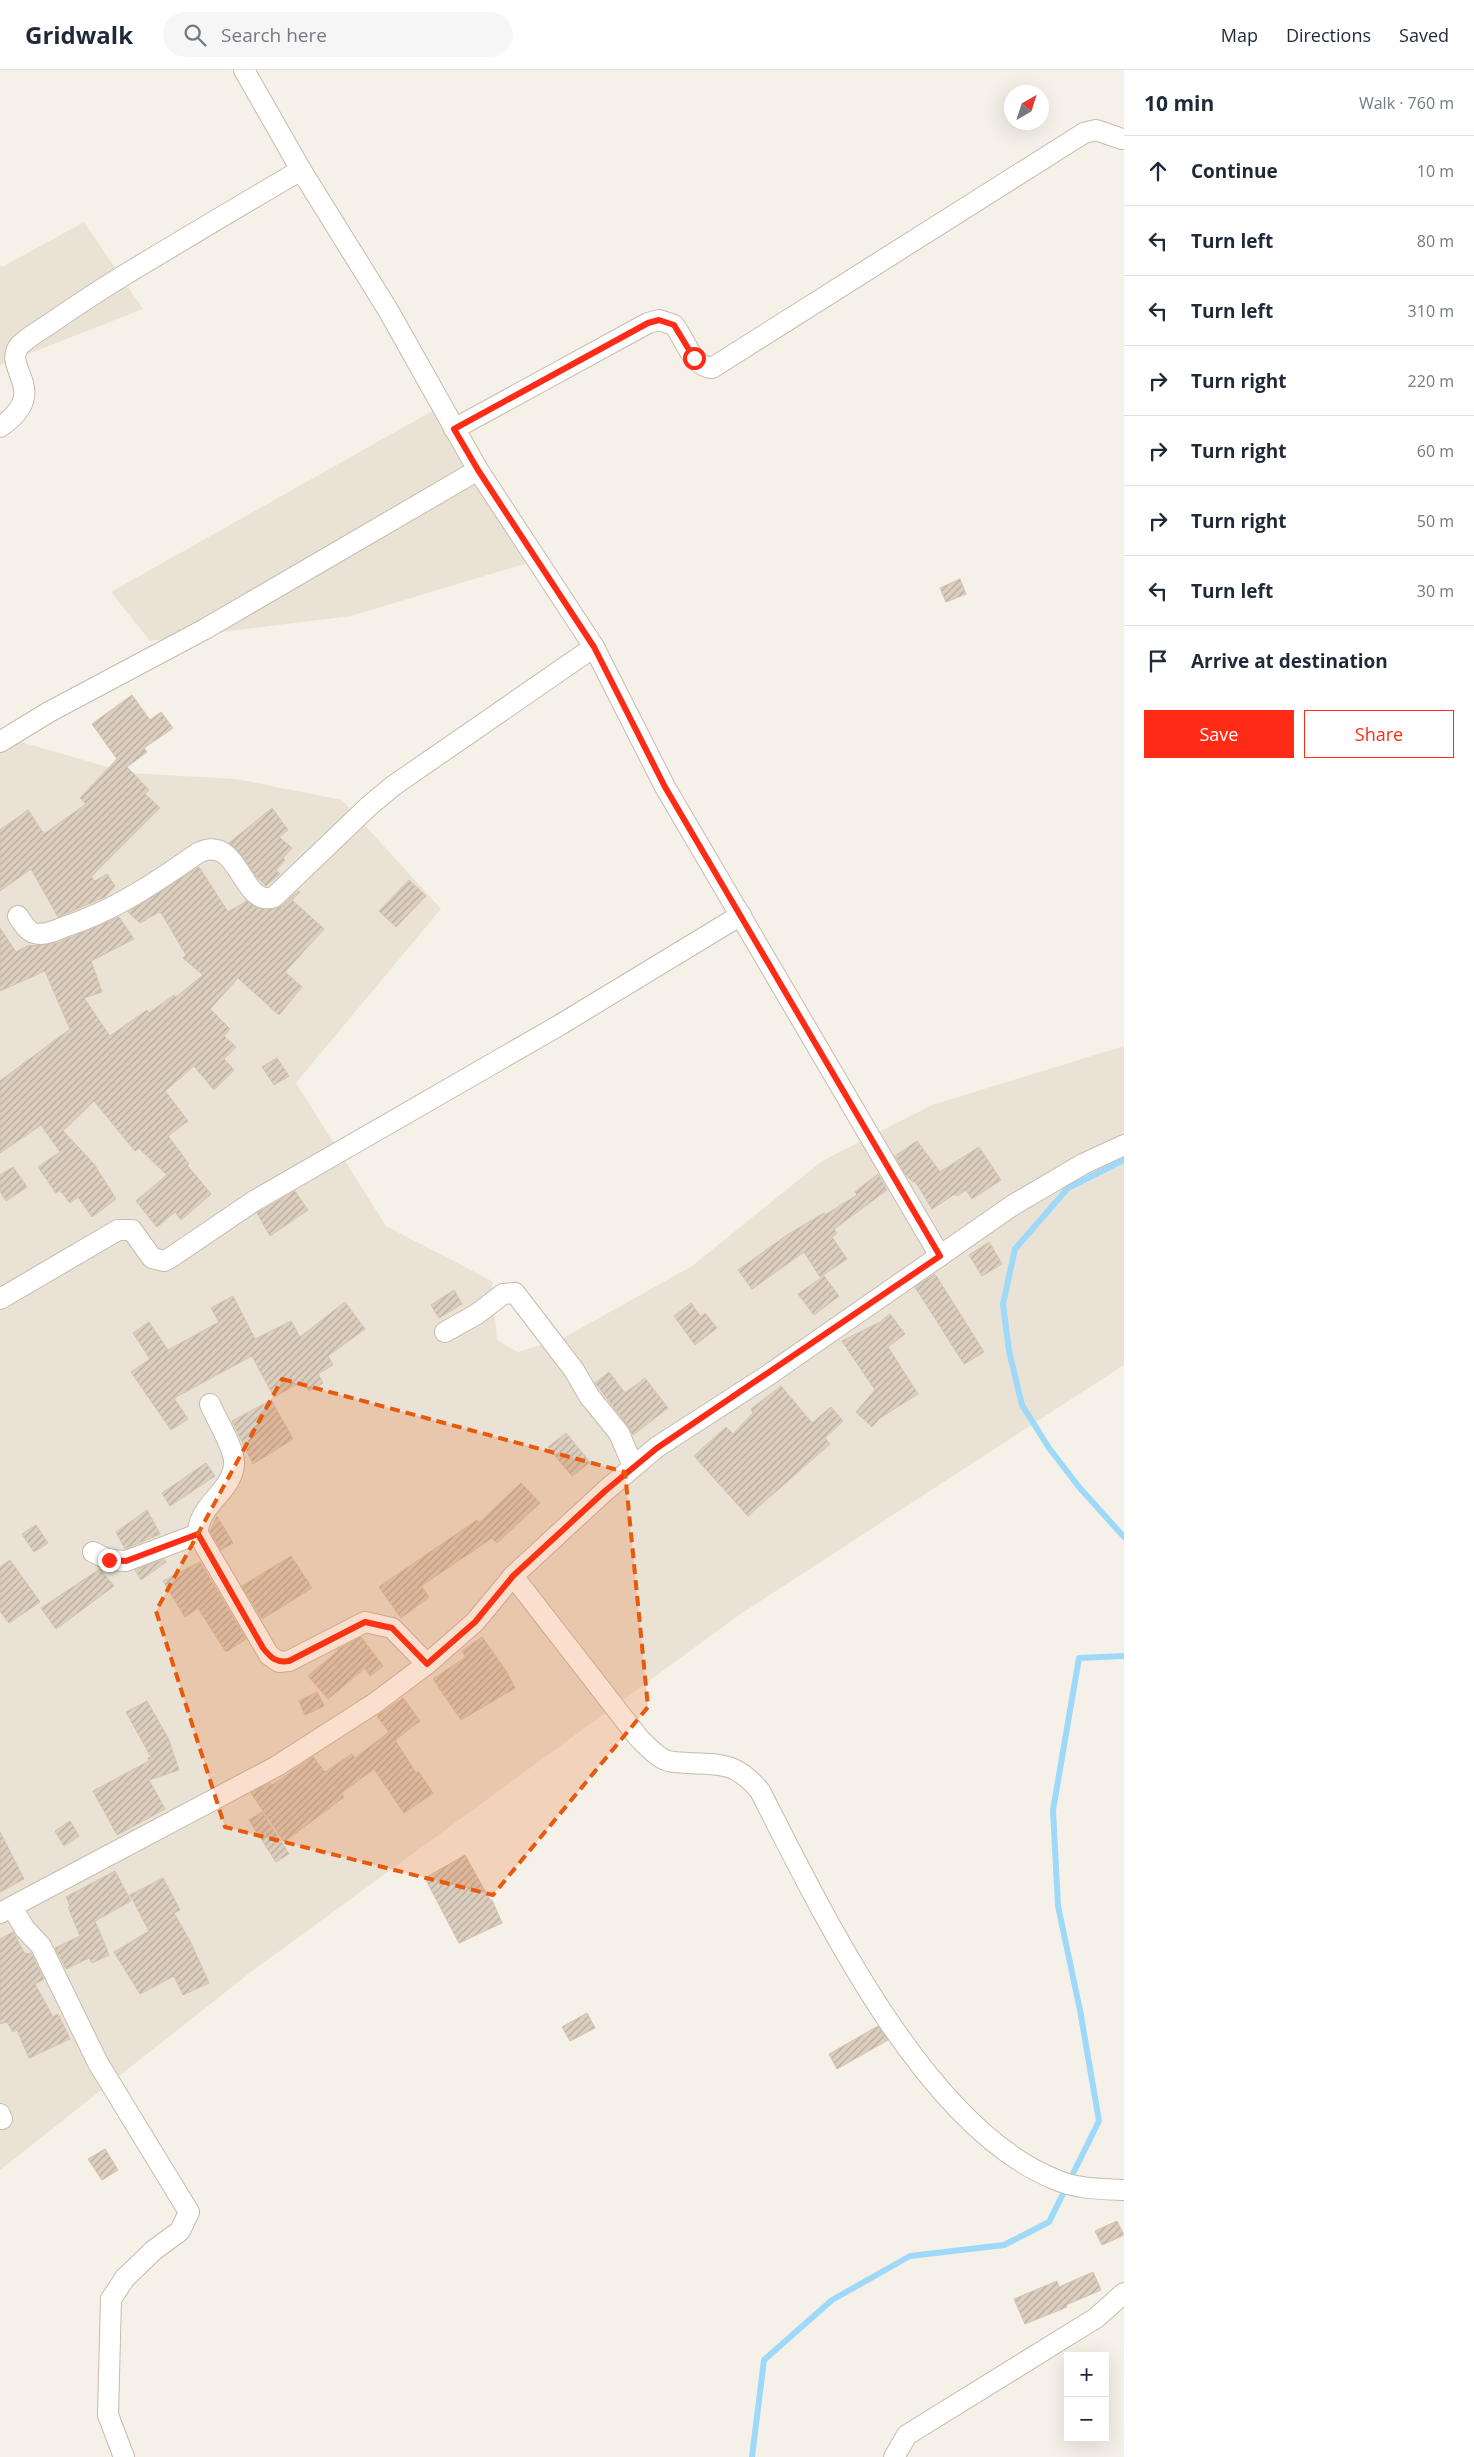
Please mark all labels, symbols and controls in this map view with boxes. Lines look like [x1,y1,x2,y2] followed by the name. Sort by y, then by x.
[163,12,513,57] search box
[25,18,133,51] text: Gridwalk
[181,21,209,49] icon: search
[221,22,327,48] text: Search here
[1221,23,1258,47] text: Map
[1286,23,1371,47] text: Directions
[1399,23,1449,47] text: Saved
[1004,85,1049,130] north arrow
[1144,89,1214,117] text: 10 min
[1359,92,1454,114] text: Walk · 760 m
[1144,157,1172,185] icon: ahead
[1191,158,1278,184] text: Continue
[1417,160,1454,182] text: 10 m
[1144,227,1172,255] icon: left
[1191,228,1273,254] text: Turn left
[1417,230,1454,252] text: 80 m
[1144,297,1172,325] icon: left
[1191,298,1273,324] text: Turn left
[1408,300,1454,322] text: 310 m
[683,347,706,370] route start
[1144,367,1172,395] icon: right
[1191,368,1286,394] text: Turn right
[1408,370,1454,392] text: 220 m
[1144,437,1172,465] icon: right
[1191,438,1286,464] text: Turn right
[1417,440,1454,462] text: 60 m
[1144,507,1172,535] icon: right
[1191,508,1286,534] text: Turn right
[1417,510,1454,532] text: 50 m
[1144,577,1172,605] icon: left
[1191,578,1273,604] text: Turn left
[1417,580,1454,602] text: 30 m
[1144,647,1172,675] icon: arrive
[1191,648,1388,674] text: Arrive at destination
[1144,710,1294,758] button: Save
[1304,710,1454,758] button: Share
[98,1549,121,1572] route end
[1064,2352,1109,2442] map controls
[1064,2352,1109,2397] button: +
[1064,2397,1109,2442] button: −

